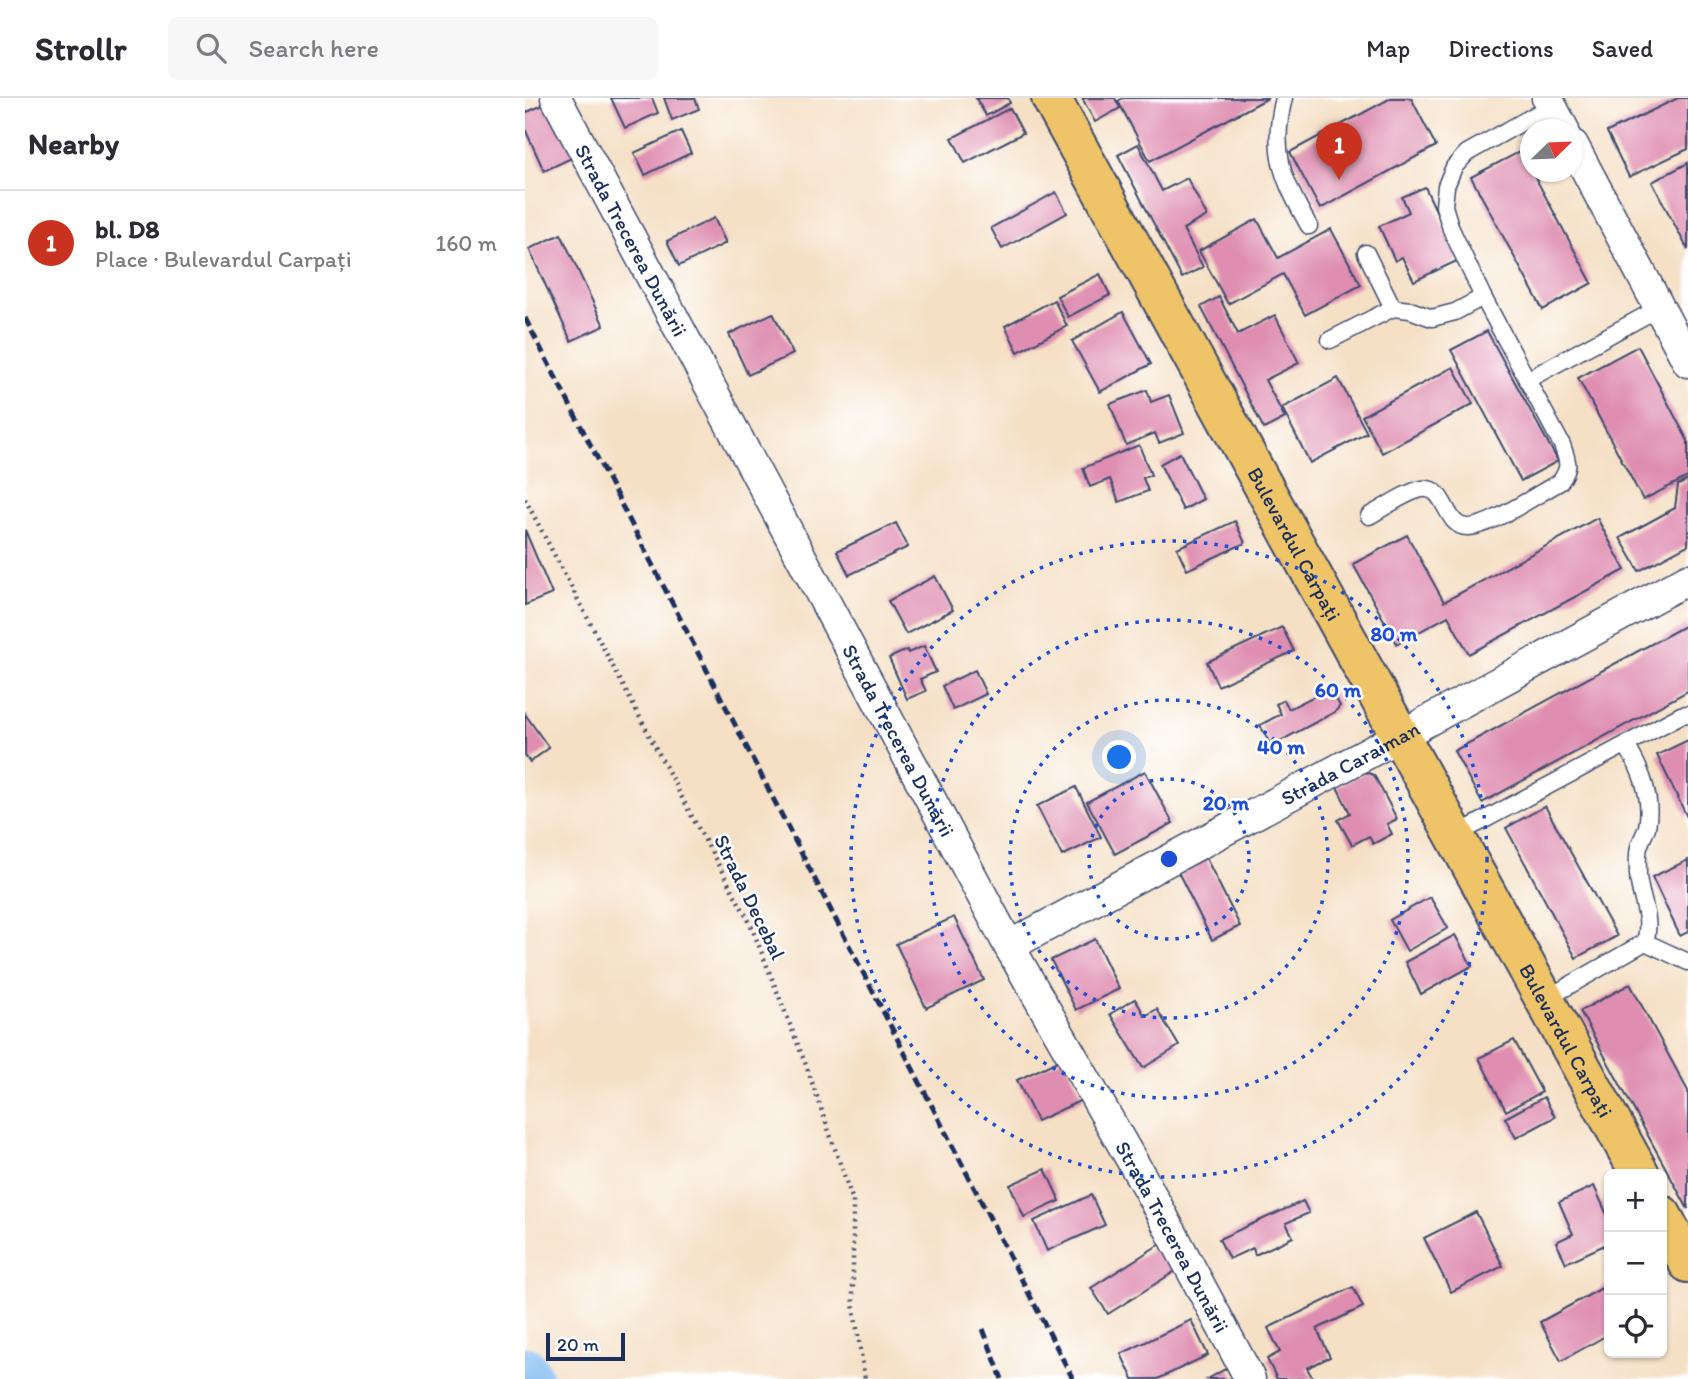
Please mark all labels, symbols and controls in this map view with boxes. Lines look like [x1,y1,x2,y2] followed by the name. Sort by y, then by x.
[168,17,658,80] search box
[35,29,126,68] text: Strollr
[192,29,230,67] icon: search
[248,32,379,64] text: Search here
[1366,34,1410,63] text: Map
[1448,34,1554,63] text: Directions
[1592,34,1653,63] text: Saved
[1520,119,1583,182] north arrow
[1316,122,1362,180] pin: 1
[28,125,119,162] text: Nearby
[570,140,693,340] street label: Strada Trecerea Dunării
[95,213,160,245] text: bl. D8
[46,229,56,257] text: 1
[435,229,497,257] text: 160 m
[95,245,352,273] text: Place · Bulevardul Carpați
[1243,462,1347,625] street label: Bulevardul Carpați
[1371,621,1418,646] text: 80 m
[837,640,961,841] street label: Strada Trecerea Dunării
[1315,677,1362,702] text: 60 m
[1276,715,1424,810] street label: Strada Caraiman
[1257,734,1305,759] text: 40 m
[1102,740,1136,774] your location
[1203,790,1250,815] text: 20 m
[709,830,791,964] street label: Strada Decebal
[1157,847,1181,871] centre of rings
[1515,959,1619,1121] street label: Bulevardul Carpați
[1111,1136,1235,1337] street label: Strada Trecerea Dunării
[1604,1169,1667,1358] map controls
[1604,1169,1667,1232] button: +
[1604,1232,1667,1295] button: −
[1604,1295,1667,1358] button: locate
[546,1330,625,1362] scale bar
[557,1333,599,1356] text: 20 m

